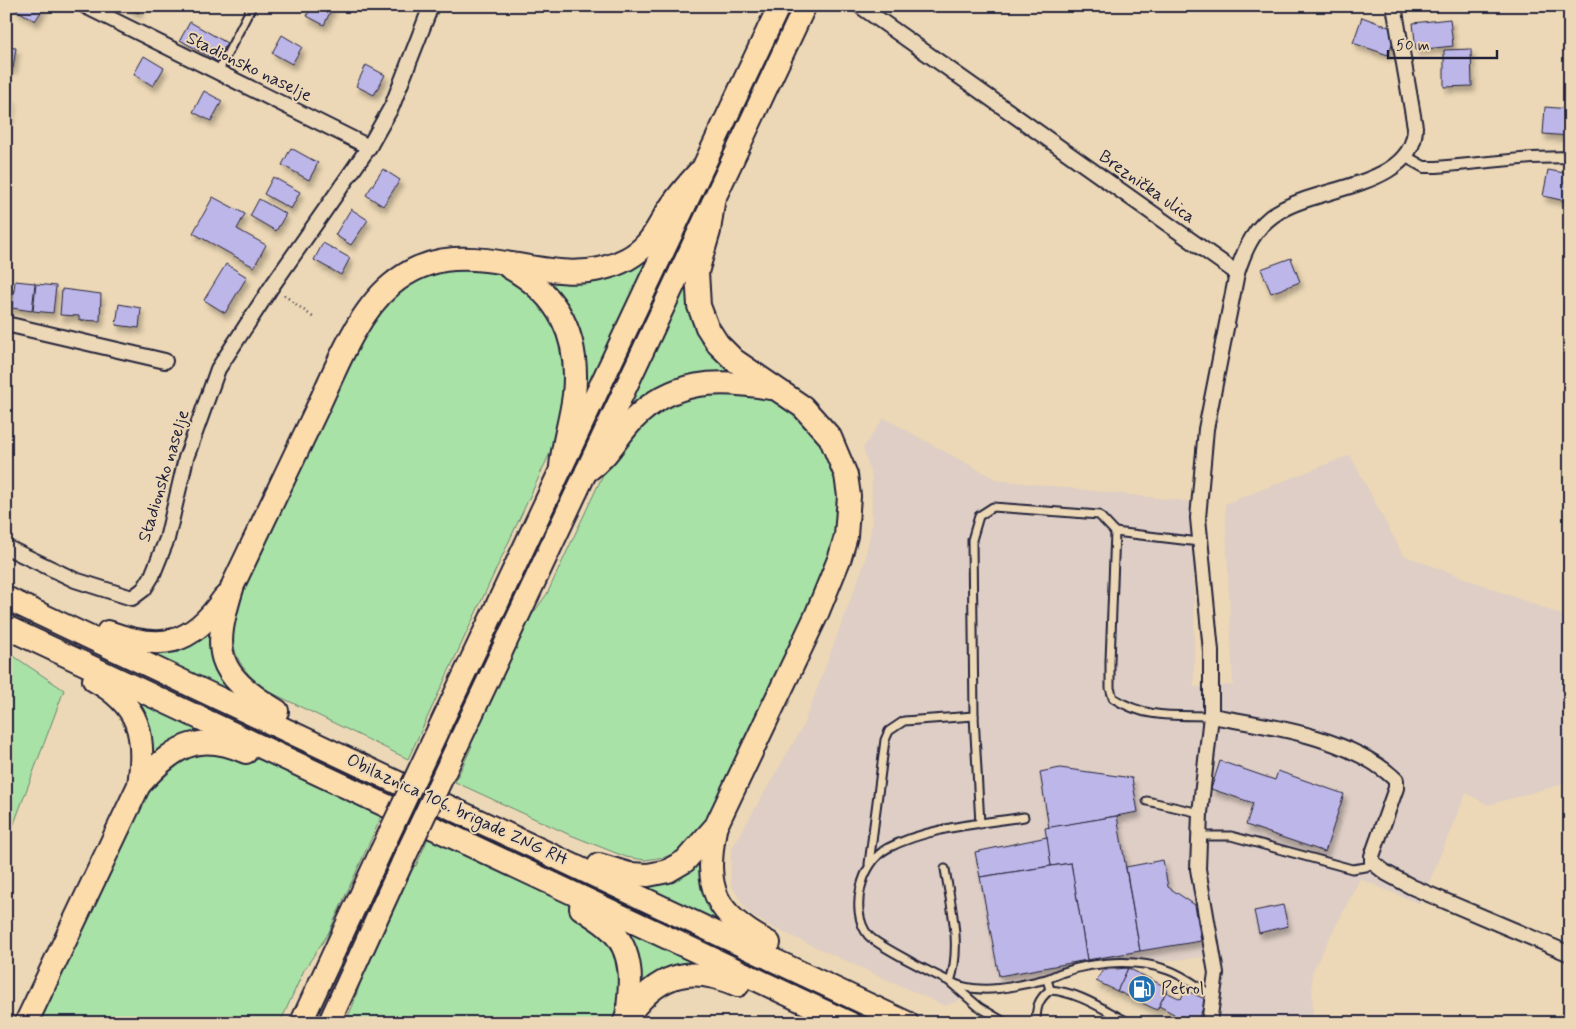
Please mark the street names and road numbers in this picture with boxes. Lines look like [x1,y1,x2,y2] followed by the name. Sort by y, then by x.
[182,26,316,108] street label: Stadionsko naselje
[1094,145,1200,229] street label: Breznička ulica
[132,407,196,545] street label: Stadionsko naselje
[342,748,572,873] street label: Obilaznica 106. brigade ZNG RH

